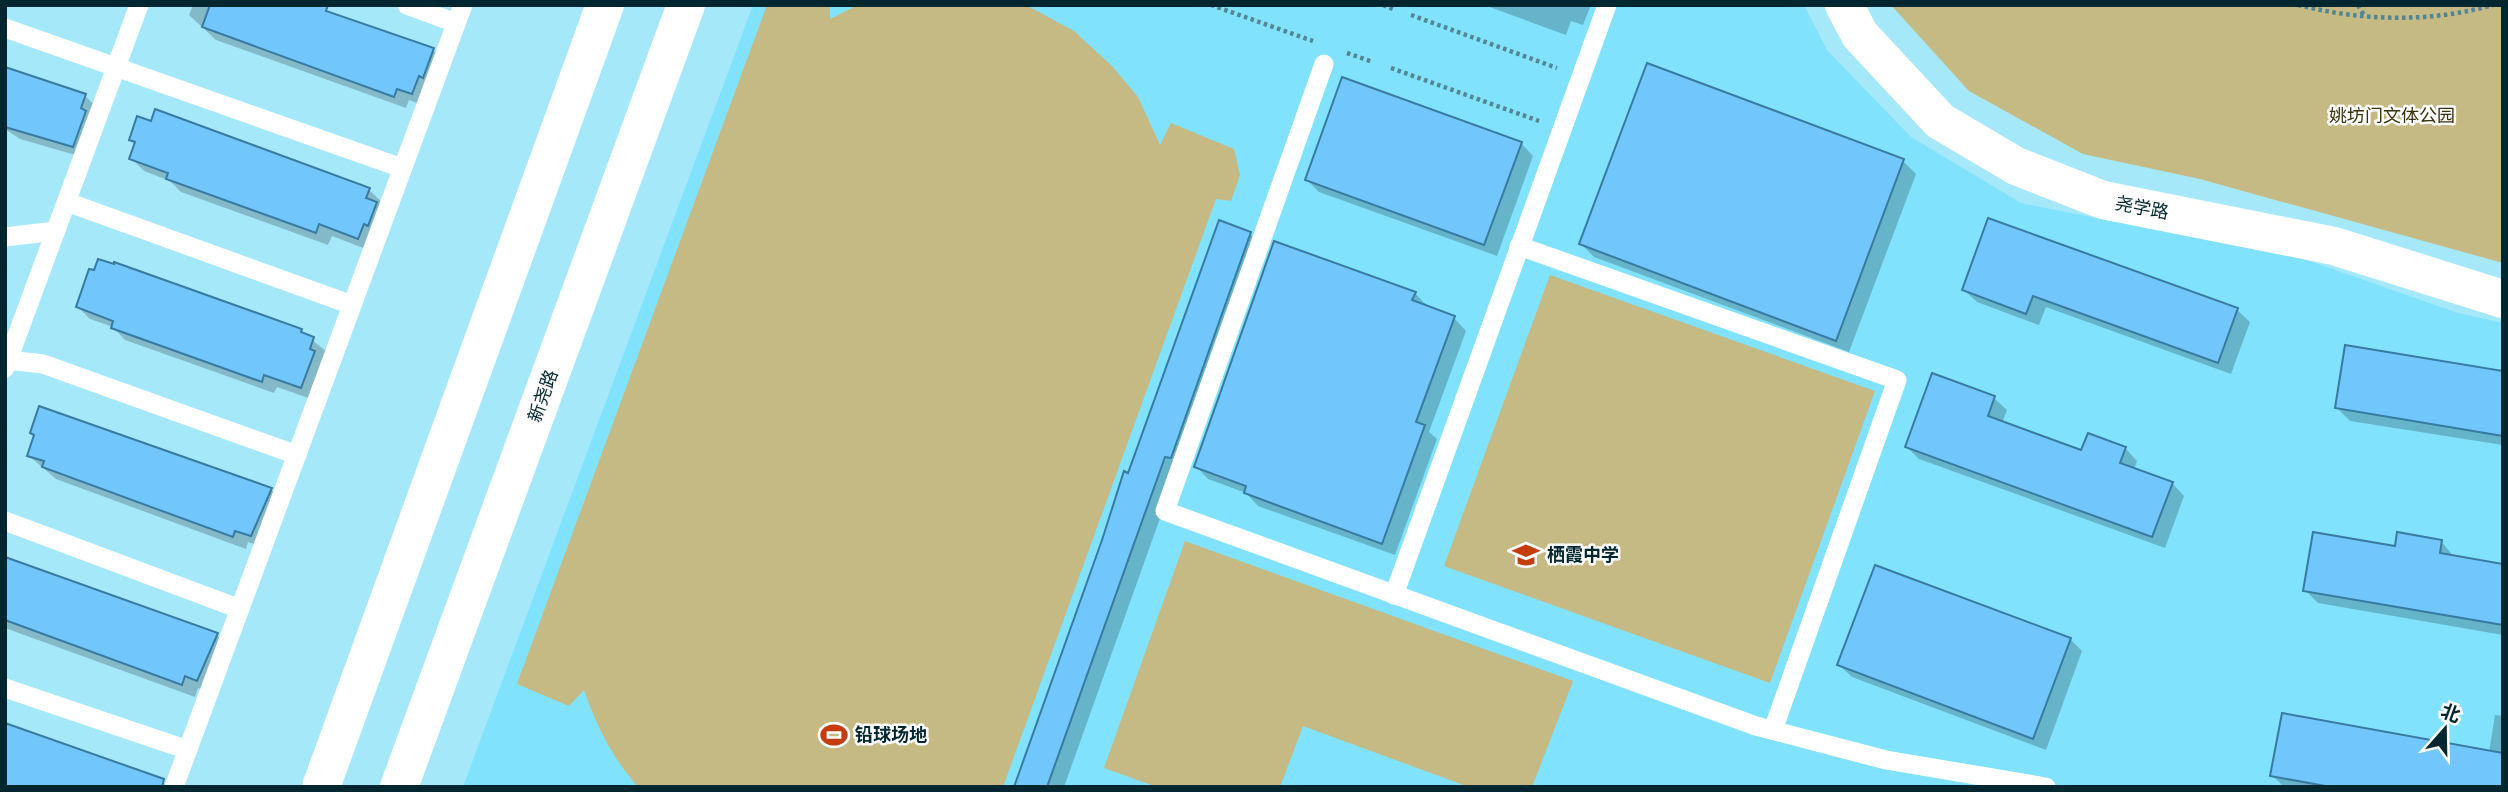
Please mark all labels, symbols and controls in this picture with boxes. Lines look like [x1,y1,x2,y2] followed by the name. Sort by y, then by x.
[2329,105,2455,127] park label: 姚坊门文体公园
[2113,192,2171,224] street label: 尧学路
[523,367,563,425] street label: 新尧路
[1511,540,1541,570] school or university icon: 栖霞中学
[1547,544,1619,566] place label: 栖霞中学
[2410,694,2480,764] north arrow
[2438,699,2464,728] text: 北
[819,720,849,750] sports icon: 铅球场地
[855,724,927,746] place label: 铅球场地

